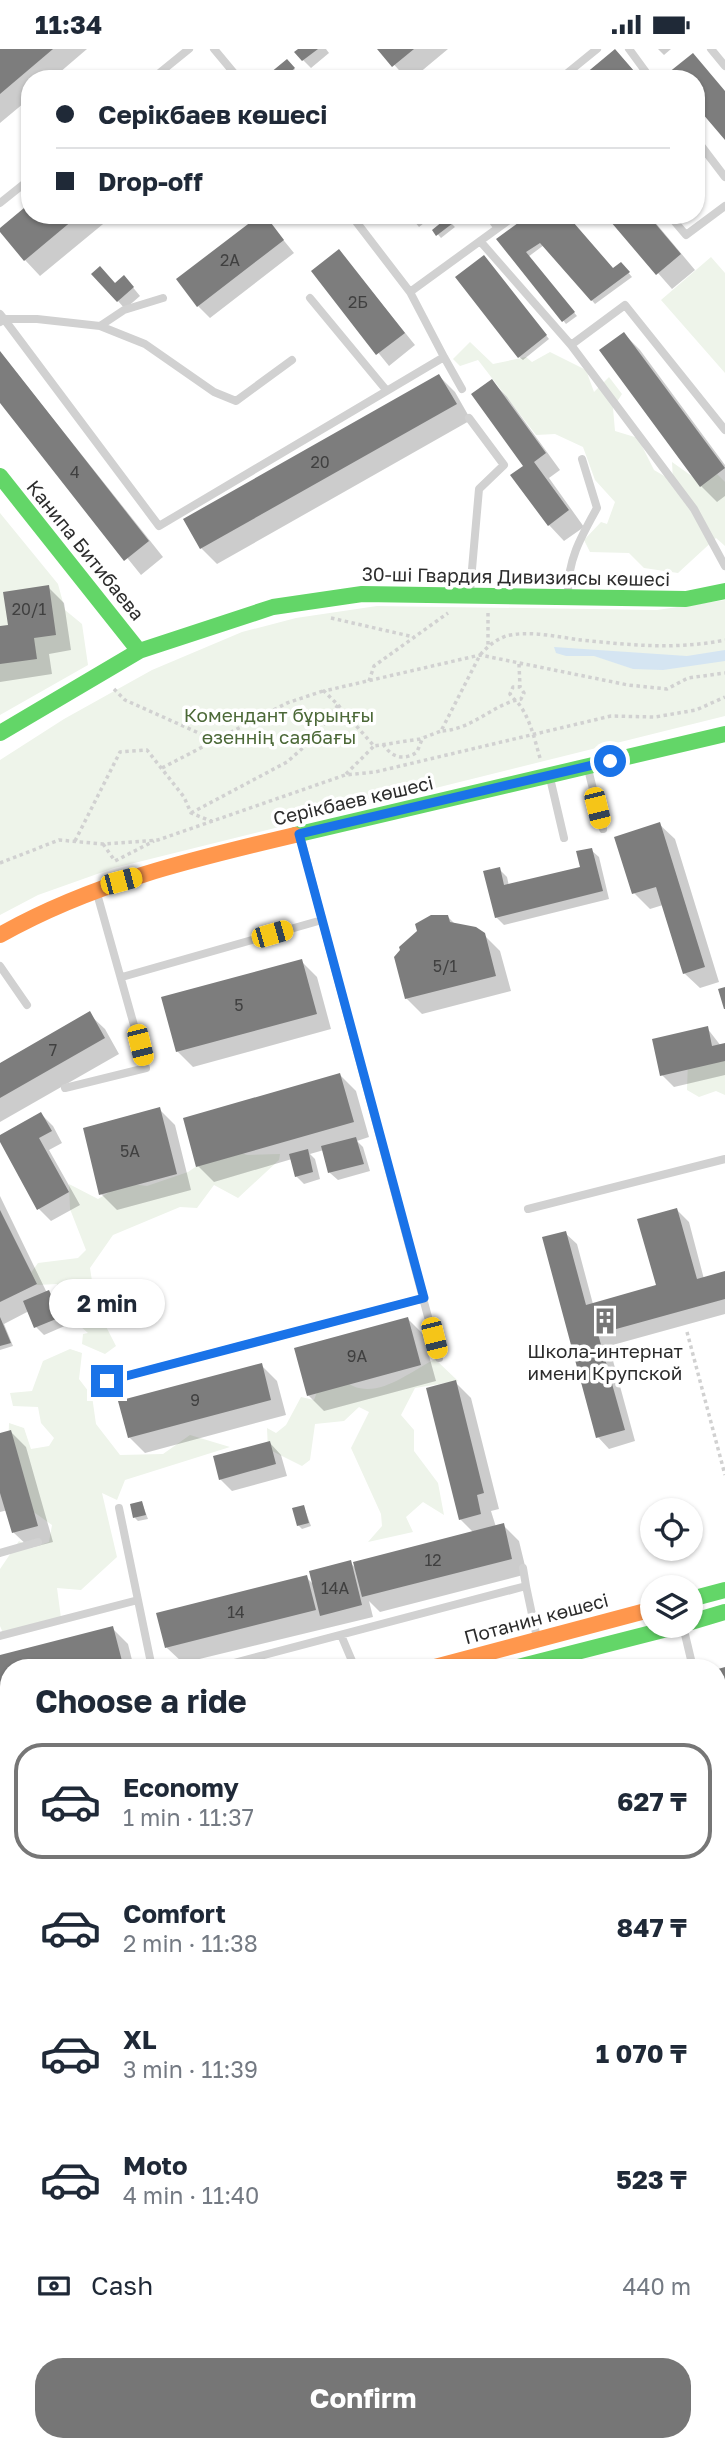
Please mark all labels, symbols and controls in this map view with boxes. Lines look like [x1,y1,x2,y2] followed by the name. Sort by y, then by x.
[35,9,102,40] text: 11:34
[98,99,327,130] text: Серікбаев көшесі
[98,166,203,197] text: Drop-off
[220,250,240,270] house number: 2А
[348,292,368,312] house number: 2Б
[310,452,330,472] house number: 20
[70,462,80,482] house number: 4
[22,475,150,625] street label: Канипа Битибаева
[362,562,670,590] street label: 30-ші Гвардия Дивизиясы көшесі
[12,599,47,619] house number: 20/1
[184,703,374,748] park label: Комендант бұрыңғы өзеннің саябағы
[594,745,626,777] route start
[271,770,435,830] street label: Серікбаев көшесі
[582,785,613,831] car
[98,865,145,897] car
[249,918,296,950] car
[433,956,458,976] house number: 5/1
[234,995,244,1015] house number: 5
[125,1022,156,1068] car
[49,1040,57,1060] house number: 7
[120,1141,140,1161] house number: 5А
[49,1279,165,1329] callout: 2 min
[77,1289,137,1317] text: 2 min
[590,1306,620,1336] building icon: Школа-интернат имени Крупской
[419,1315,450,1361] car
[527,1339,683,1384] place label: Школа-интернат имени Крупской
[347,1346,367,1366] house number: 9А
[91,1365,123,1397] route end
[190,1390,200,1410] house number: 9
[640,1498,703,1638] map controls
[640,1498,703,1561] button: locate
[424,1550,442,1570] house number: 12
[640,1575,703,1638] button: layers
[321,1578,349,1598] house number: 14А
[461,1588,611,1648] street label: Потанин көшесі
[227,1602,245,1622] house number: 14
[35,1682,247,1720] text: Choose a ride
[39,1770,102,1833] icon: car
[123,1772,239,1803] text: Economy
[617,1786,687,1817] text: 627 ₸
[123,1803,254,1831] text: 1 min · 11:37
[39,1896,102,1959] icon: car
[123,1898,226,1929] text: Comfort
[617,1912,687,1943] text: 847 ₸
[123,1929,258,1957] text: 2 min · 11:38
[39,2022,102,2085] icon: car
[123,2024,157,2055] text: XL
[596,2038,687,2069] text: 1 070 ₸
[123,2055,258,2083] text: 3 min · 11:39
[39,2148,102,2211] icon: car
[123,2150,188,2181] text: Moto
[616,2164,687,2195] text: 523 ₸
[123,2181,259,2209] text: 4 min · 11:40
[35,2267,73,2305] icon: cash
[91,2270,153,2301] text: Cash
[623,2272,691,2300] text: 440 m
[35,2358,691,2438] button: Confirm

